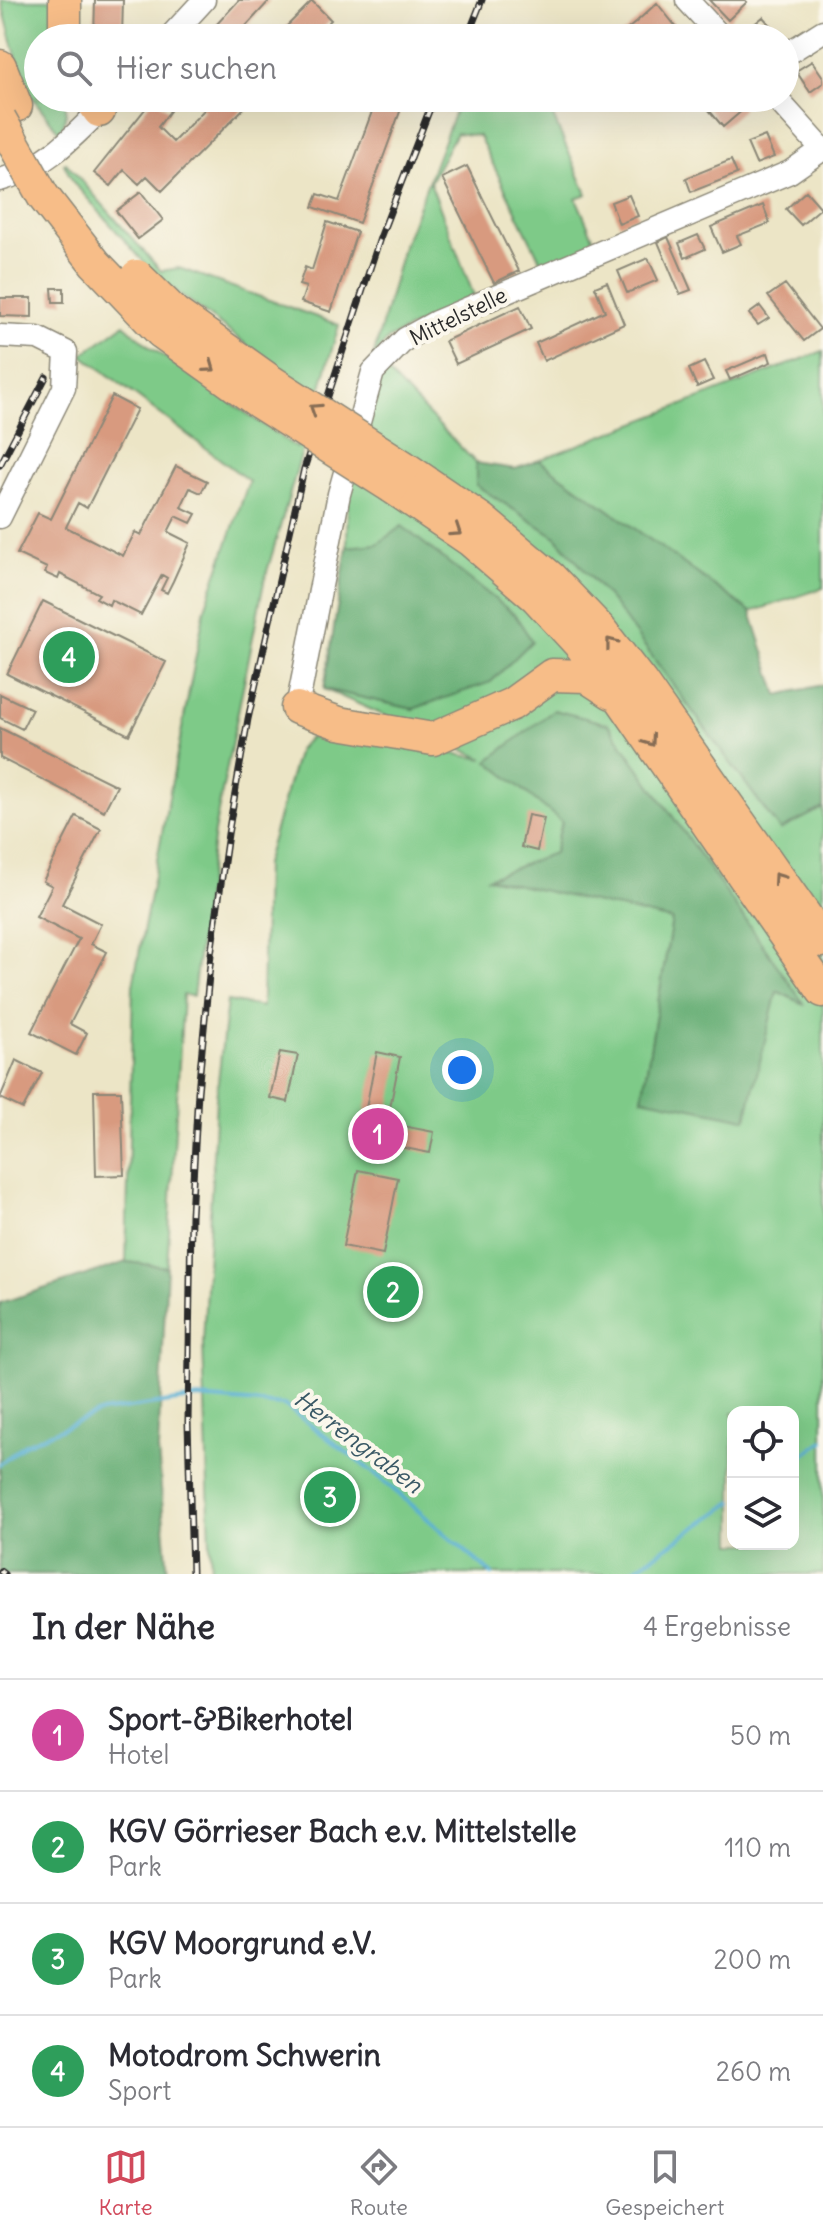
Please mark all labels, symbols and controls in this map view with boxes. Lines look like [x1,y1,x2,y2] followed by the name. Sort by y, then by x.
[24,24,799,112] search box
[52,46,96,90] icon: search
[116,49,277,87] text: Hier suchen
[405,280,511,352] street label: Mittelstelle
[202,357,216,372] one-way arrow
[309,404,324,419] one-way arrow
[448,521,462,536] one-way arrow
[43,627,95,687] pin: 4
[606,637,620,652] one-way arrow
[640,733,655,747] one-way arrow
[773,872,788,886] one-way arrow
[442,1050,482,1090] your location
[352,1104,404,1164] pin: 1
[367,1262,419,1322] pin: 2
[289,1383,429,1500] water label: Herrengraben
[727,1406,799,1550] map controls
[727,1406,799,1478] button: locate
[304,1467,356,1527] pin: 3
[727,1478,799,1550] button: layers
[32,1605,215,1648] text: In der Nähe
[643,1610,791,1643] text: 4 Ergebnisse
[108,1700,353,1738] text: Sport-&Bikerhotel
[53,1719,63,1752] text: 1
[730,1719,791,1752] text: 50 m
[108,1738,169,1771] text: Hotel
[108,1812,577,1850] text: KGV Görrieser Bach e.v. Mittelstelle
[51,1831,65,1864] text: 2
[724,1831,791,1864] text: 110 m
[108,1850,162,1883] text: Park
[108,1924,376,1962] text: KGV Moorgrund e.V.
[51,1943,65,1976] text: 3
[714,1943,791,1976] text: 200 m
[108,1962,162,1995] text: Park
[108,2036,381,2074] text: Motodrom Schwerin
[50,2055,66,2088] text: 4
[716,2055,791,2088] text: 260 m
[108,2074,171,2107] text: Sport
[99,2145,153,2221] tab: Karte
[350,2145,408,2221] tab: Route
[605,2145,724,2221] tab: Gespeichert

